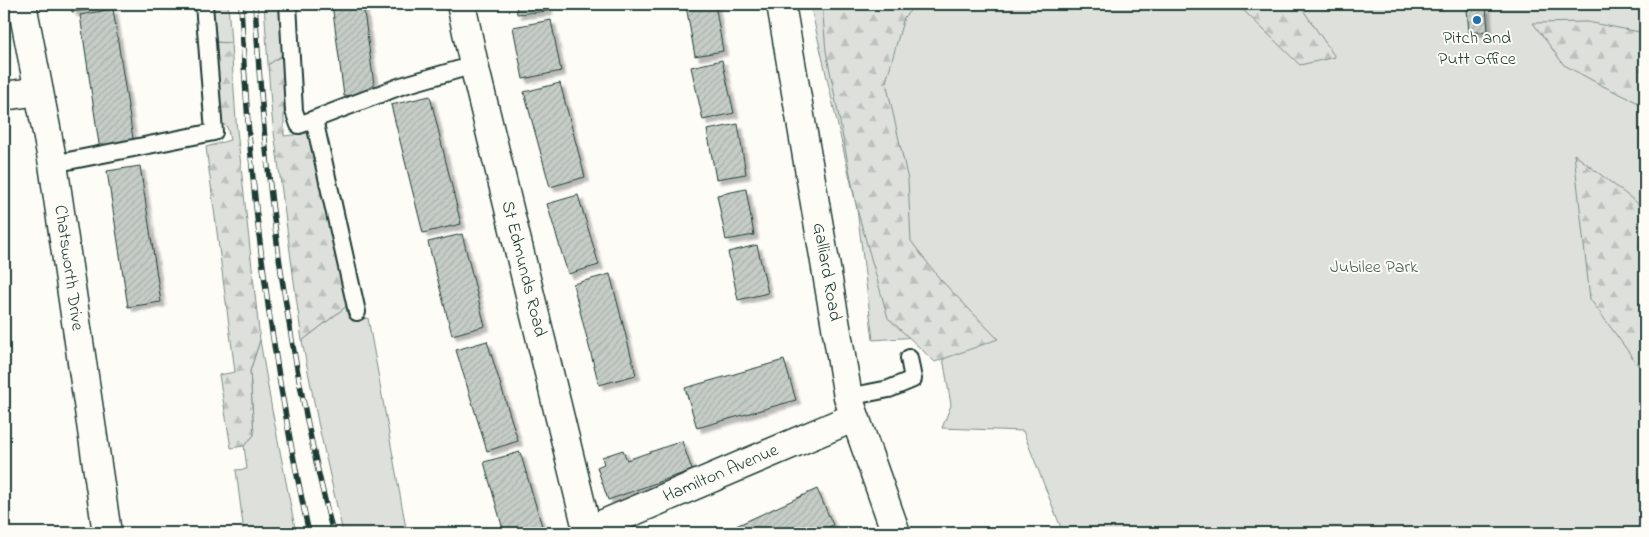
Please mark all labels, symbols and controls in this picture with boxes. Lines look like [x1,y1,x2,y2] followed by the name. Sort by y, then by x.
[1471,14,1483,26] marker: Pitch and Putt Office
[1438,26,1517,73] place label: Pitch and Putt Office
[494,198,552,340] street label: St Edmunds Road
[46,203,90,333] street label: Chatsworth Drive
[805,221,847,323] street label: Galliard Road
[1330,255,1418,281] park label: Jubilee Park
[659,438,784,510] street label: Hamilton Avenue

